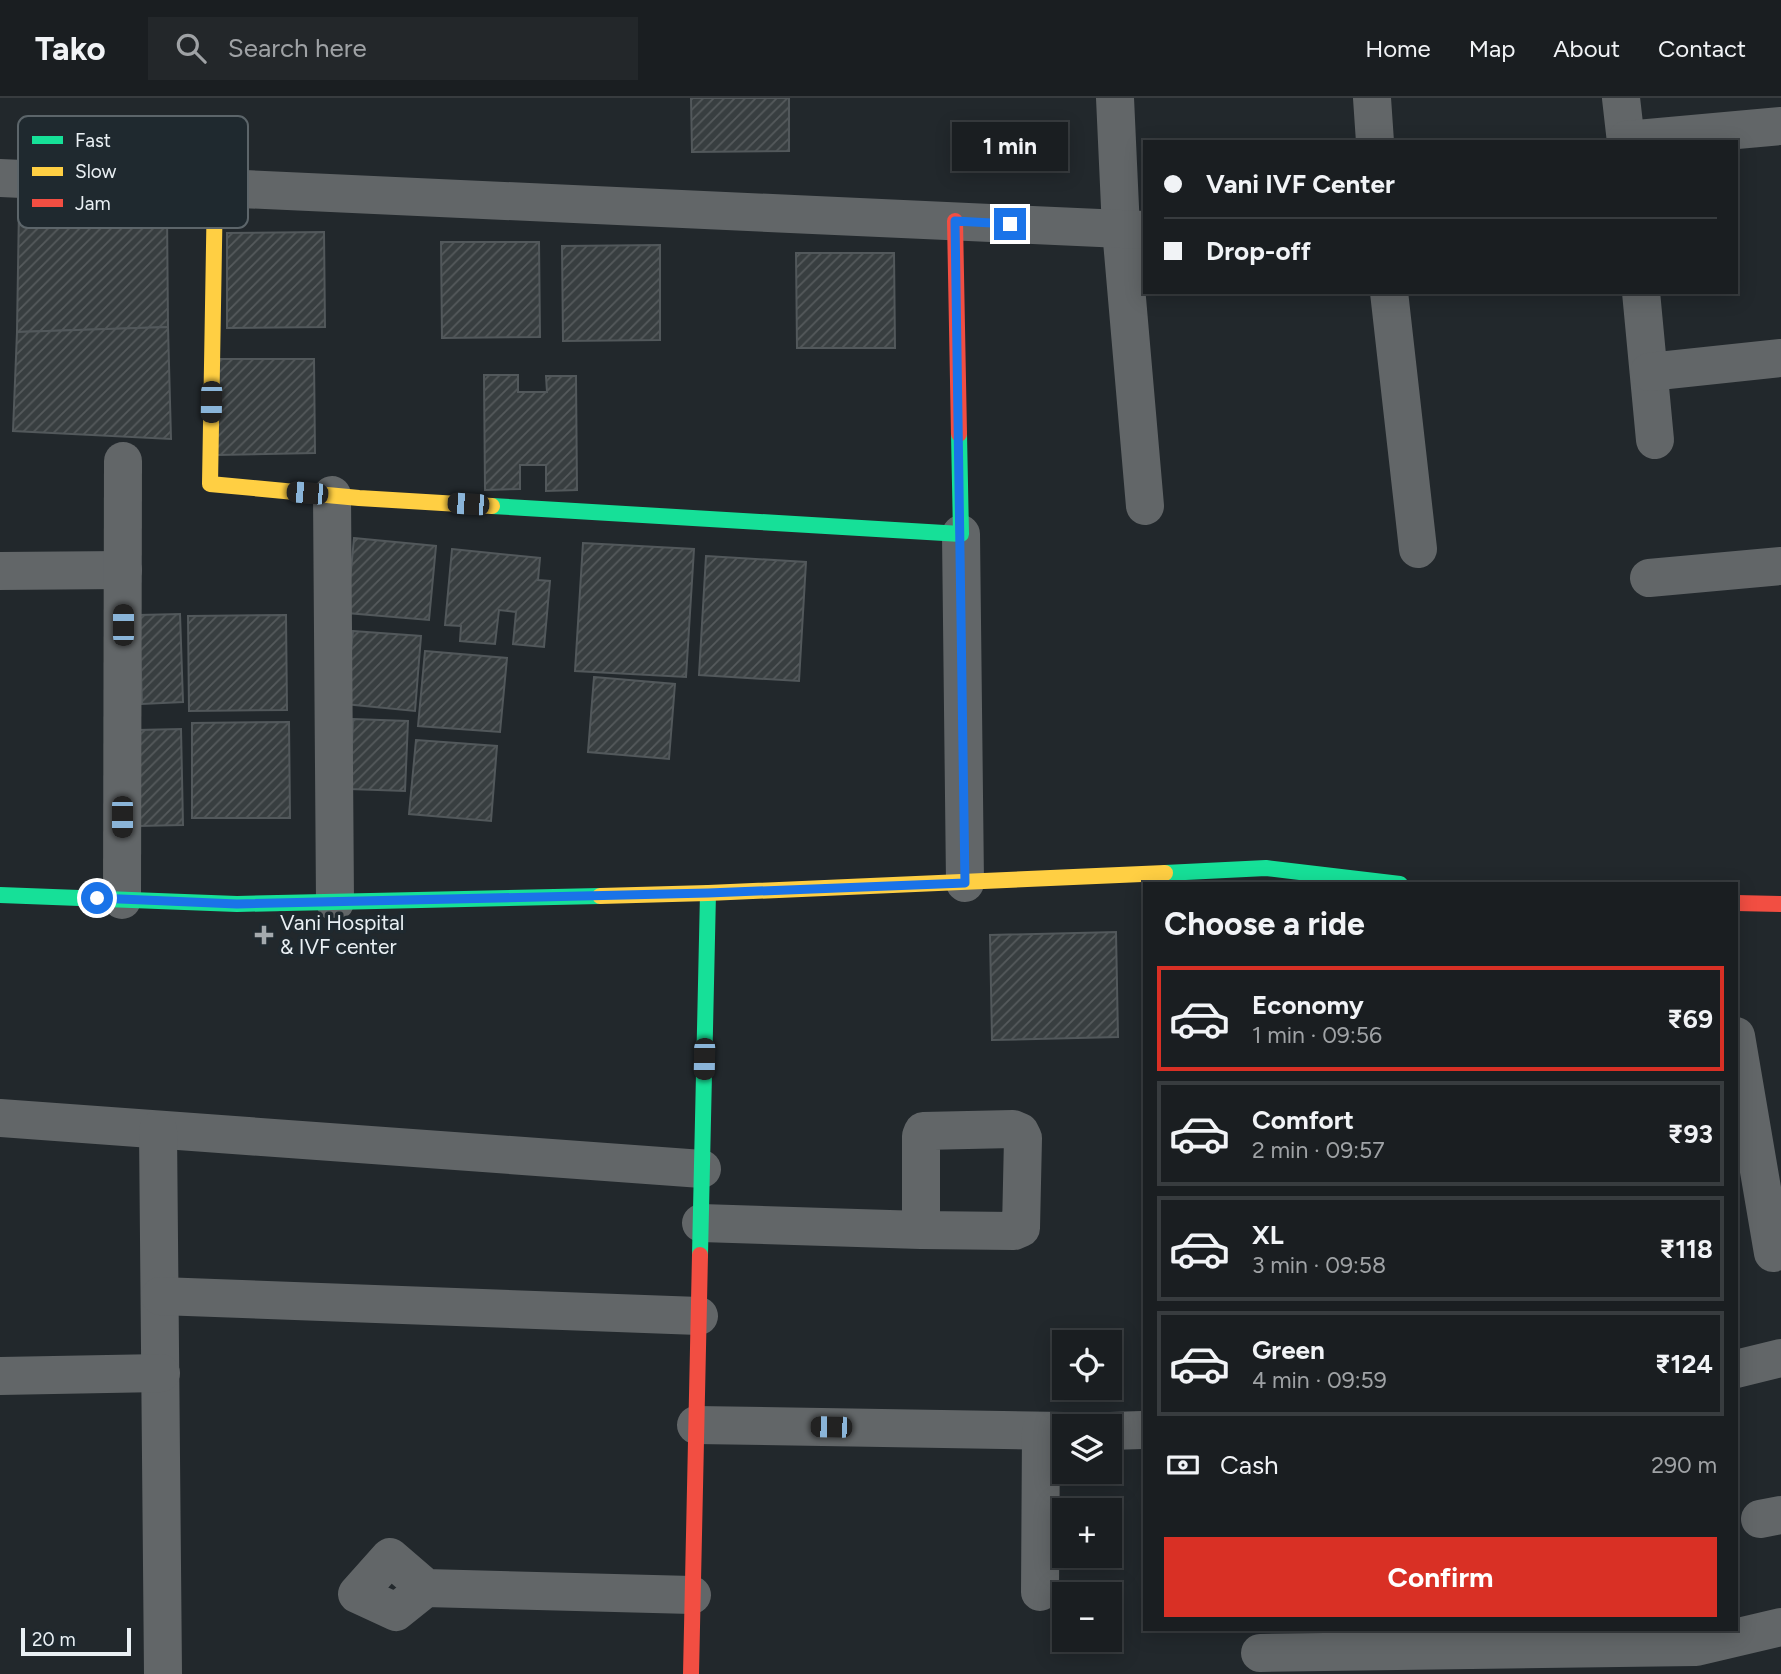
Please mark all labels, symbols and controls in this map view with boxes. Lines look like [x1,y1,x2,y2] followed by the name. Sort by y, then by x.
[148,17,638,80] search box
[35,29,106,68] text: Tako
[172,29,210,67] icon: search
[228,32,367,64] text: Search here
[1365,34,1431,63] text: Home
[1469,34,1515,63] text: Map
[1553,34,1620,63] text: About
[1658,34,1746,63] text: Contact
[18,116,248,228] legend
[952,122,1068,172] callout: 1 min
[75,129,111,152] text: Fast
[983,132,1037,160] text: 1 min
[75,160,117,183] text: Slow
[1206,168,1395,200] text: Vani IVF Center
[75,192,111,215] text: Jam
[994,208,1026,240] route end
[1206,235,1311,267] text: Drop-off
[201,381,222,423] car
[286,481,329,505] car
[447,492,490,516] car
[113,604,134,646] car
[112,796,133,838] car
[81,882,113,914] route start
[1164,905,1365,943] text: Choose a ride
[280,910,404,959] place label: Vani Hospital & IVF center
[254,925,274,945] marker: Vani Hospital & IVF center
[1168,987,1231,1050] icon: car
[1252,989,1364,1021] text: Economy
[1667,1003,1713,1035] text: ₹69
[1252,1021,1382,1049] text: 1 min · 09:56
[694,1038,715,1080] car
[1168,1102,1231,1165] icon: car
[1252,1104,1354,1136] text: Comfort
[1668,1118,1713,1150] text: ₹93
[1252,1136,1385,1164] text: 2 min · 09:57
[1168,1217,1231,1280] icon: car
[1252,1219,1284,1251] text: XL
[1660,1233,1713,1265] text: ₹118
[1252,1251,1386,1279] text: 3 min · 09:58
[1052,1330,1122,1652] map controls
[1052,1330,1122,1400] button: locate
[1168,1332,1231,1395] icon: car
[1252,1334,1325,1366] text: Green
[1655,1348,1713,1380] text: ₹124
[1252,1366,1387,1394] text: 4 min · 09:59
[1052,1414,1122,1484] button: layers
[810,1416,853,1438] car
[1164,1446,1202,1484] icon: cash
[1220,1449,1279,1481] text: Cash
[1651,1451,1717,1479] text: 290 m
[1052,1498,1122,1568] button: +
[1164,1537,1717,1617] button: Confirm
[1052,1582,1122,1652] button: −
[21,1625,131,1657] scale bar
[32,1628,76,1651] text: 20 m

